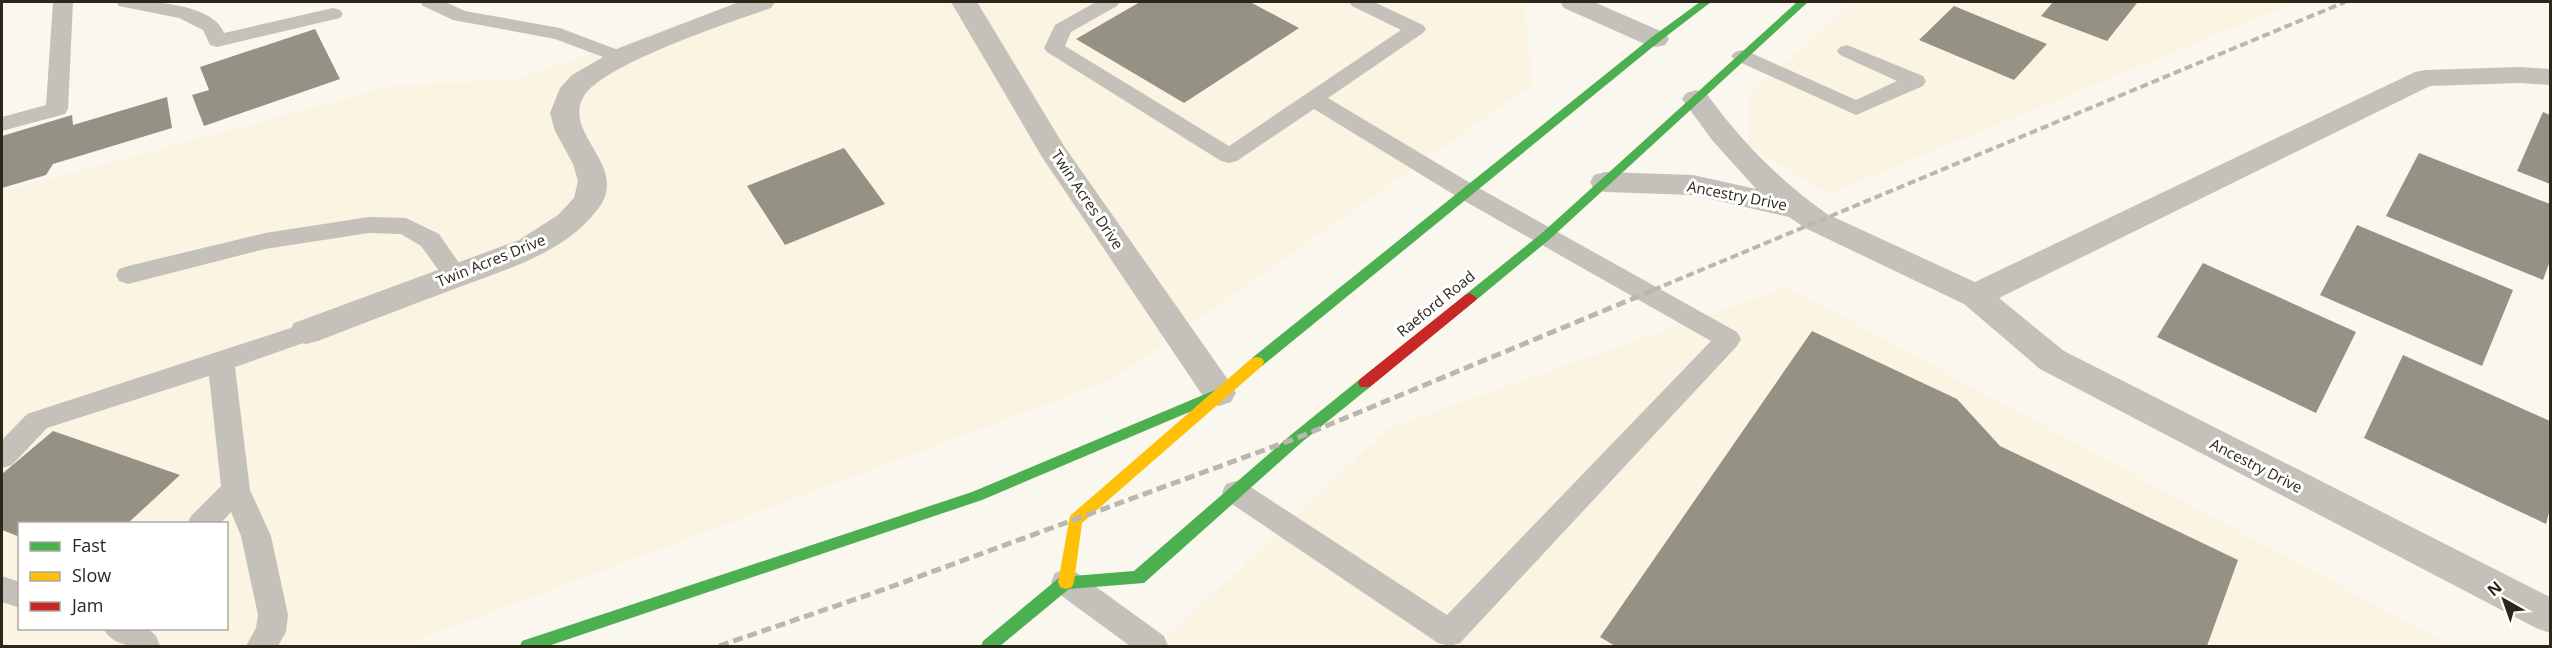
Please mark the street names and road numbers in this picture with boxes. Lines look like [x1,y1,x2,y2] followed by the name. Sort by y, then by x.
[1047,146,1128,253] street label: Twin Acres Drive
[1686,176,1789,214] street label: Ancestry Drive
[433,229,548,291] street label: Twin Acres Drive
[1392,266,1479,341] street label: Raeford Road
[2207,433,2306,497] street label: Ancestry Drive

